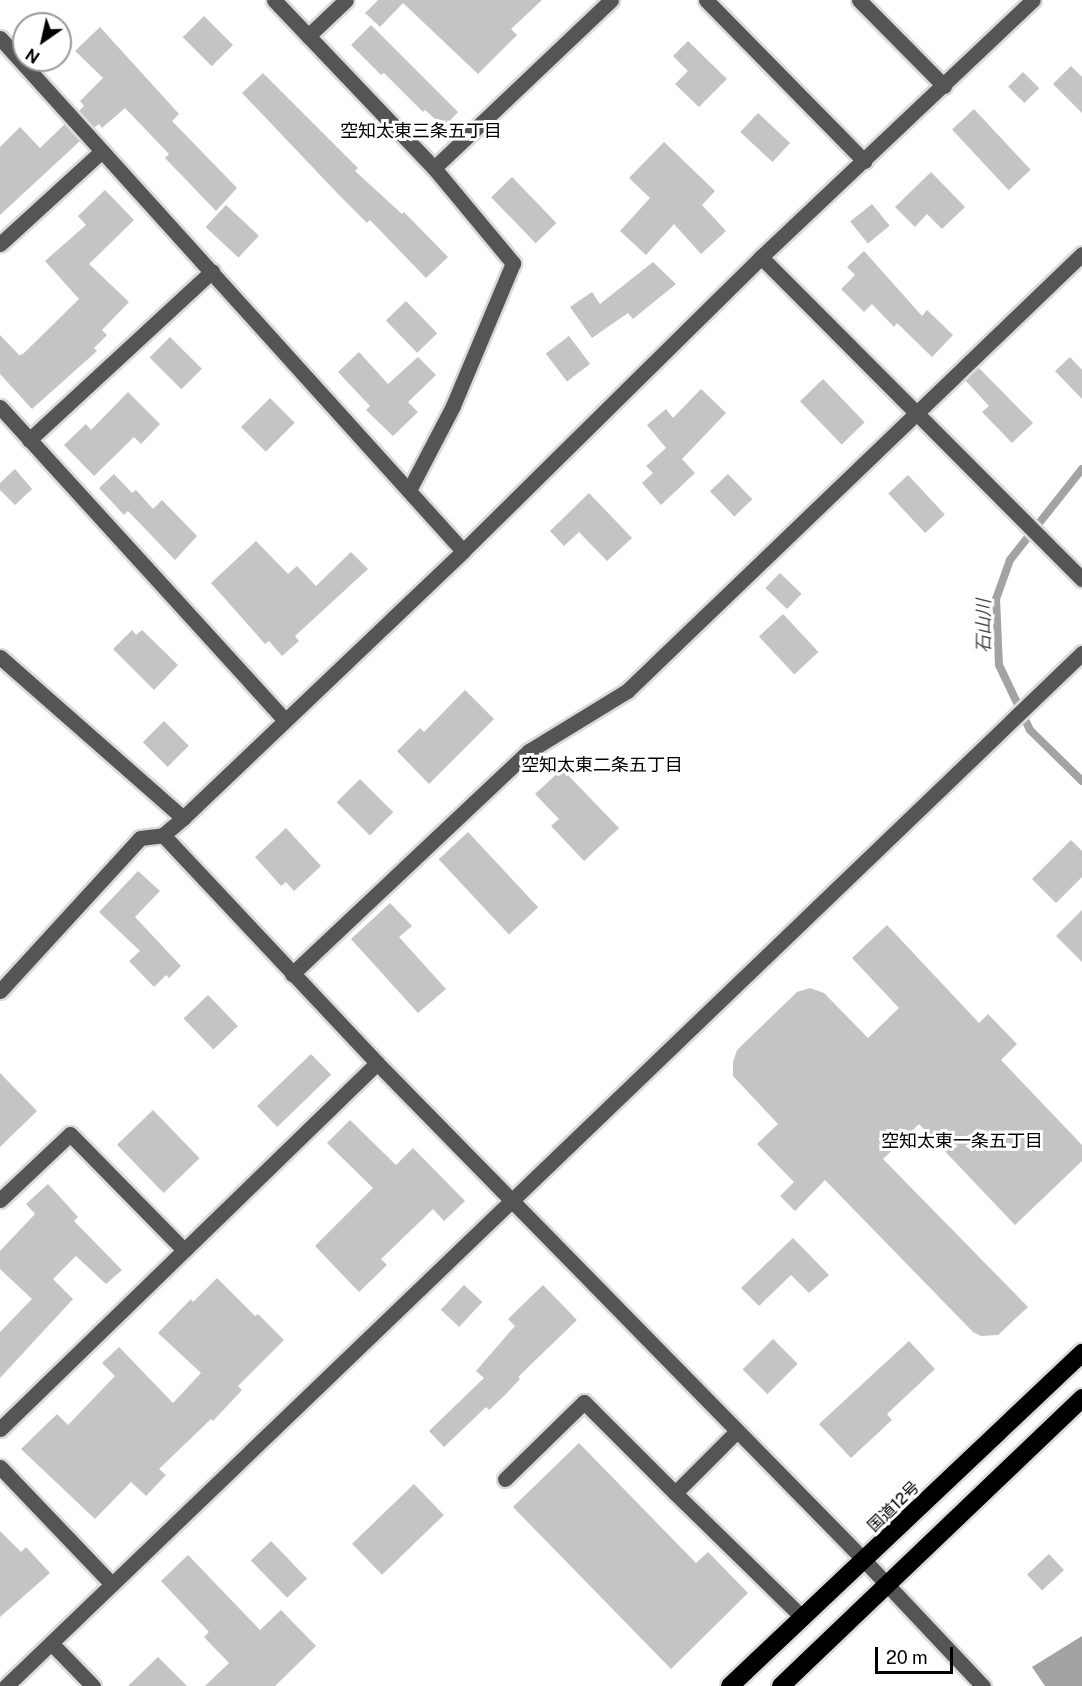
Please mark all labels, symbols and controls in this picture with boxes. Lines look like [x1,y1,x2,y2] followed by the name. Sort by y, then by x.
[12,12,72,72] north arrow
[22,44,43,67] text: N
[340,120,502,142] district label: 空知太東三条五丁目
[973,599,995,653] water label: 石山川
[521,754,683,776] district label: 空知太東二条五丁目
[881,1130,1043,1152] district label: 空知太東一条五丁目
[864,1478,924,1536] street label: 国道12号
[878,1635,956,1673] scale bar
[886,1647,928,1668] text: 20 m

